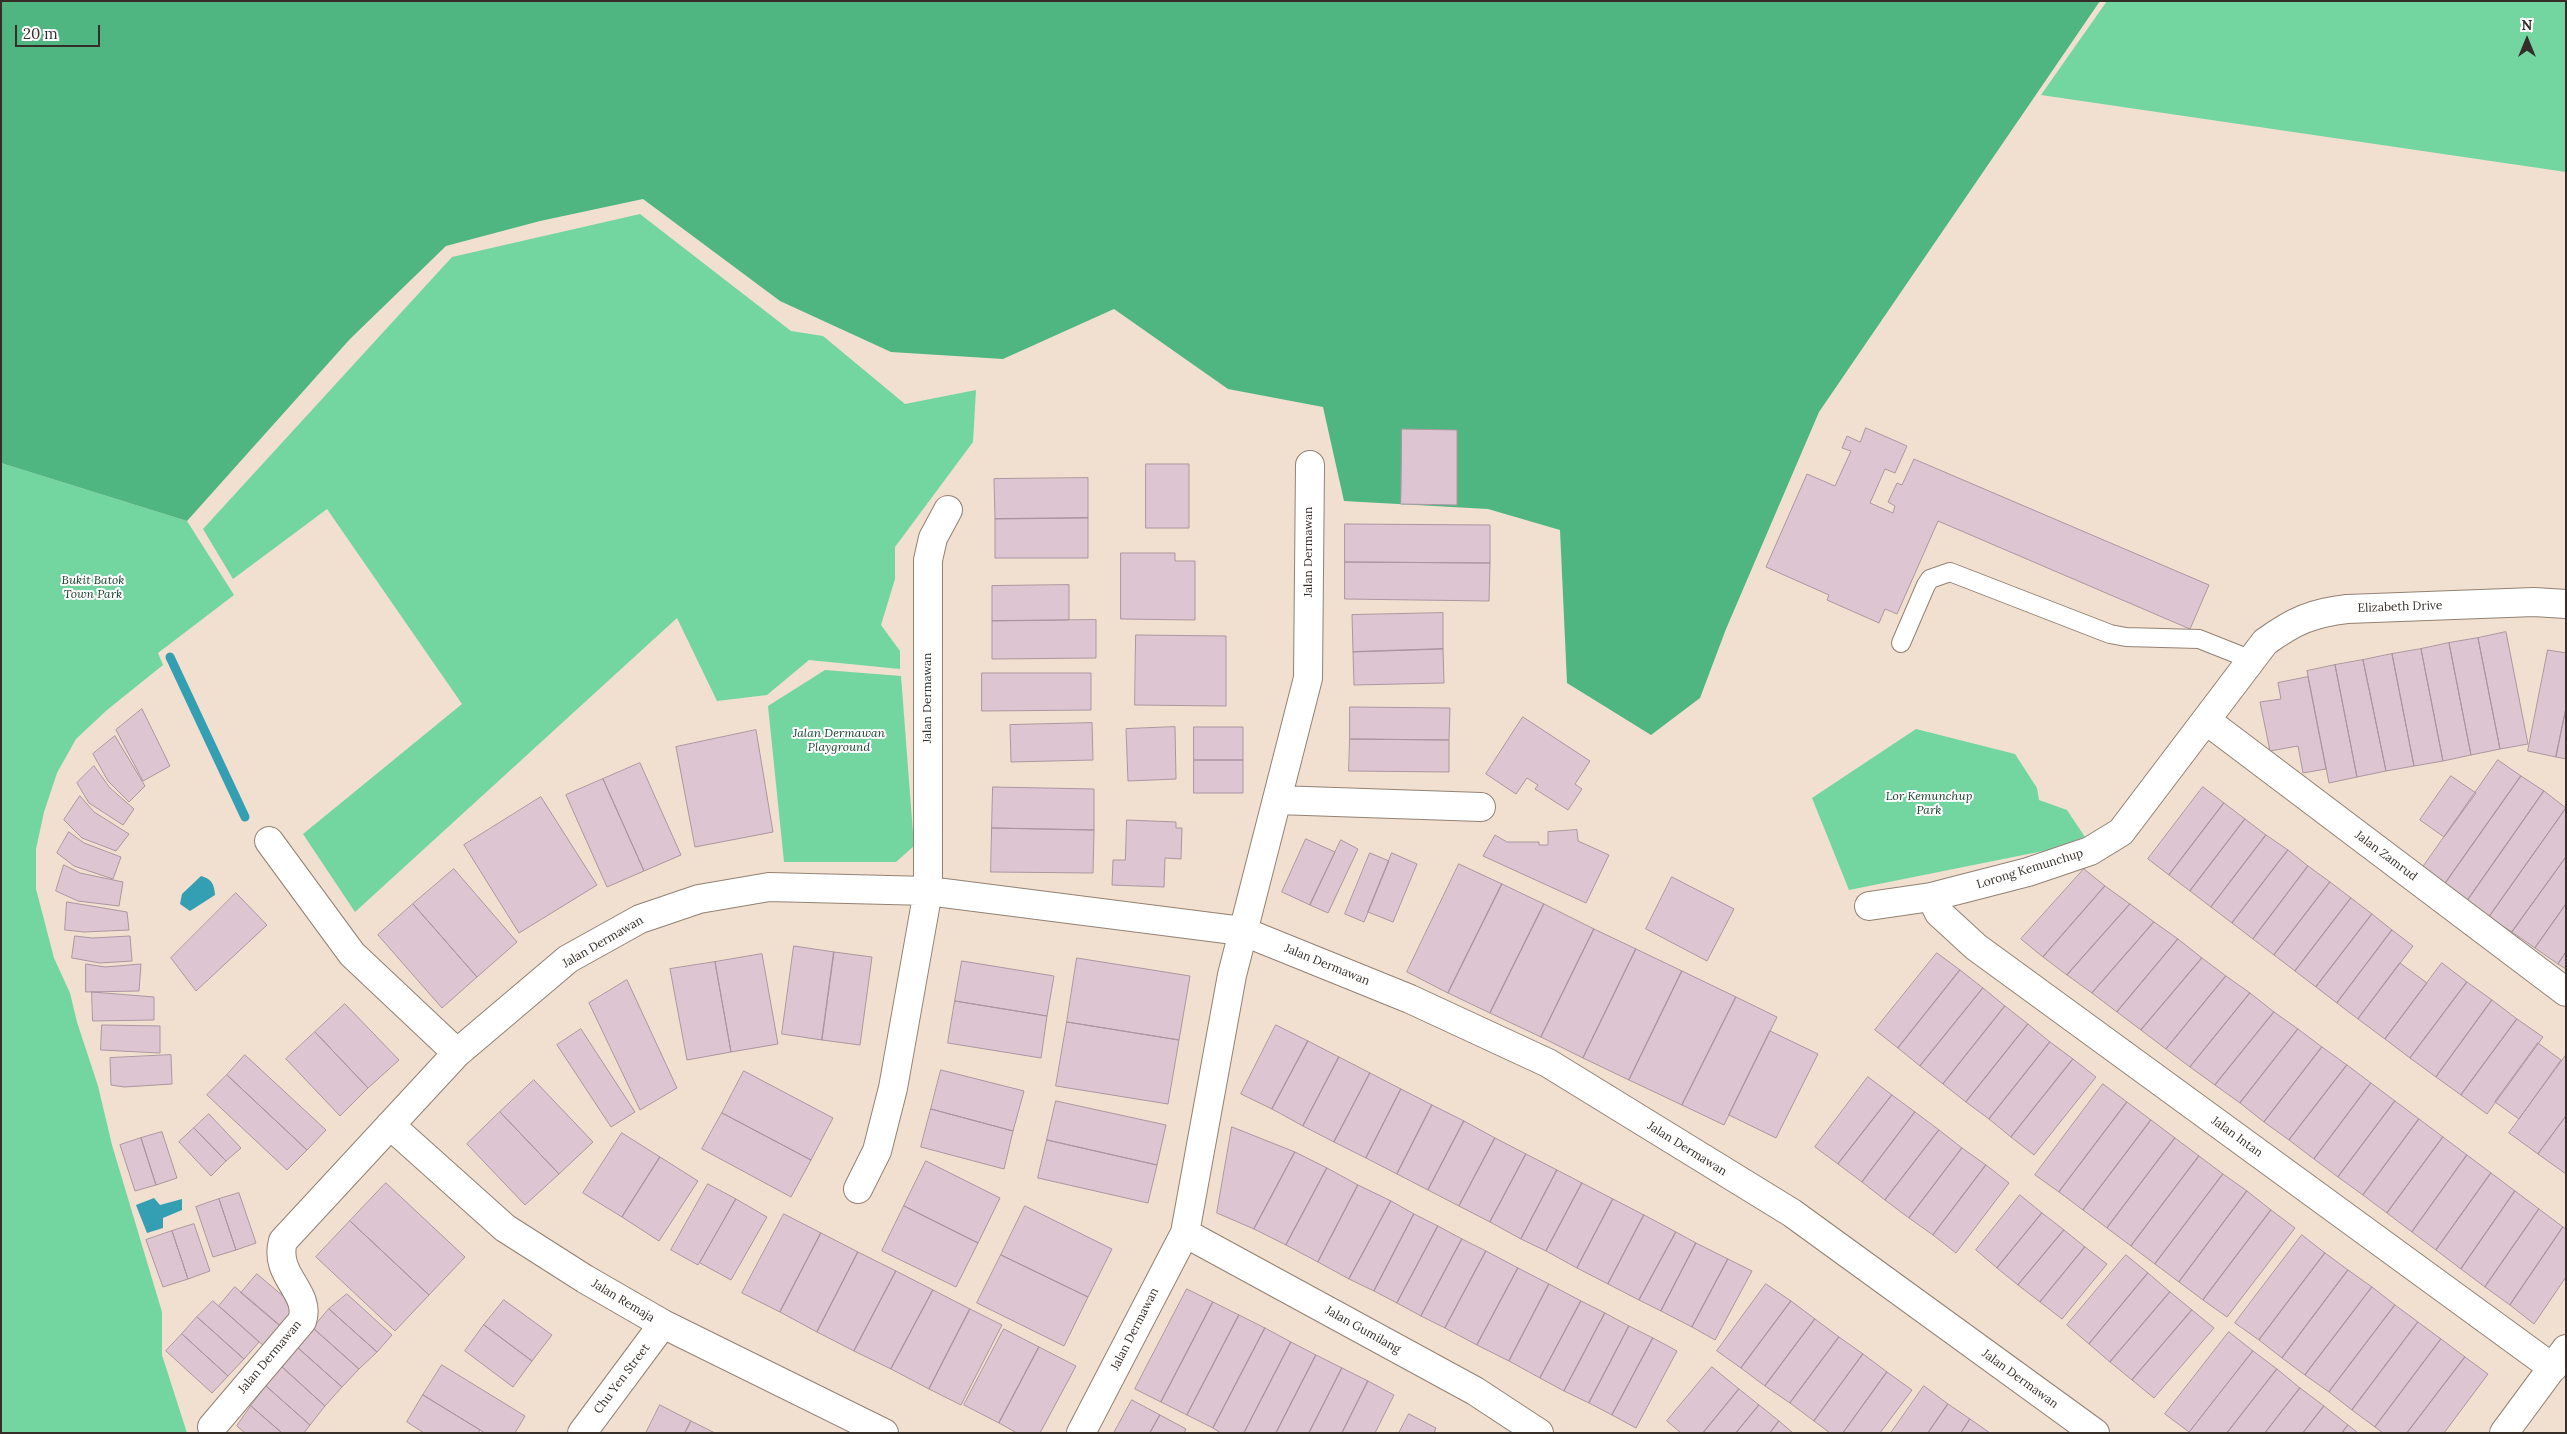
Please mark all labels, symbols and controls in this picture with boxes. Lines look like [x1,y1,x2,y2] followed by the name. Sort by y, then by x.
[18,15,102,47] scale bar
[2502,15,2552,65] north arrow
[2522,16,2532,34] text: N
[23,24,58,43] text: 20 m
[1302,507,1316,597] street label: Jalan Dermawan
[61,574,125,602] park label: Bukit Batok Town Park
[2357,598,2443,616] street label: Elizabeth Drive
[921,653,935,743] street label: Jalan Dermawan
[793,727,885,755] park label: Jalan Dermawan Playground
[1886,790,1972,818] park label: Lor Kemunchup Park
[2352,828,2420,884] street label: Jalan Zamrud
[1975,846,2085,892] street label: Lorong Kemunchup
[560,913,646,971] street label: Jalan Dermawan
[1282,941,1372,989] street label: Jalan Dermawan
[2209,1114,2265,1160] street label: Jalan Intan
[1645,1119,1729,1179] street label: Jalan Dermawan
[589,1277,657,1325] street label: Jalan Remaja
[1108,1285,1162,1373] street label: Jalan Dermawan
[1323,1303,1403,1357] street label: Jalan Gumilang
[235,1318,305,1396] street label: Jalan Dermawan
[591,1341,653,1417] street label: Chu Yen Street
[1979,1347,2061,1411] street label: Jalan Dermawan

